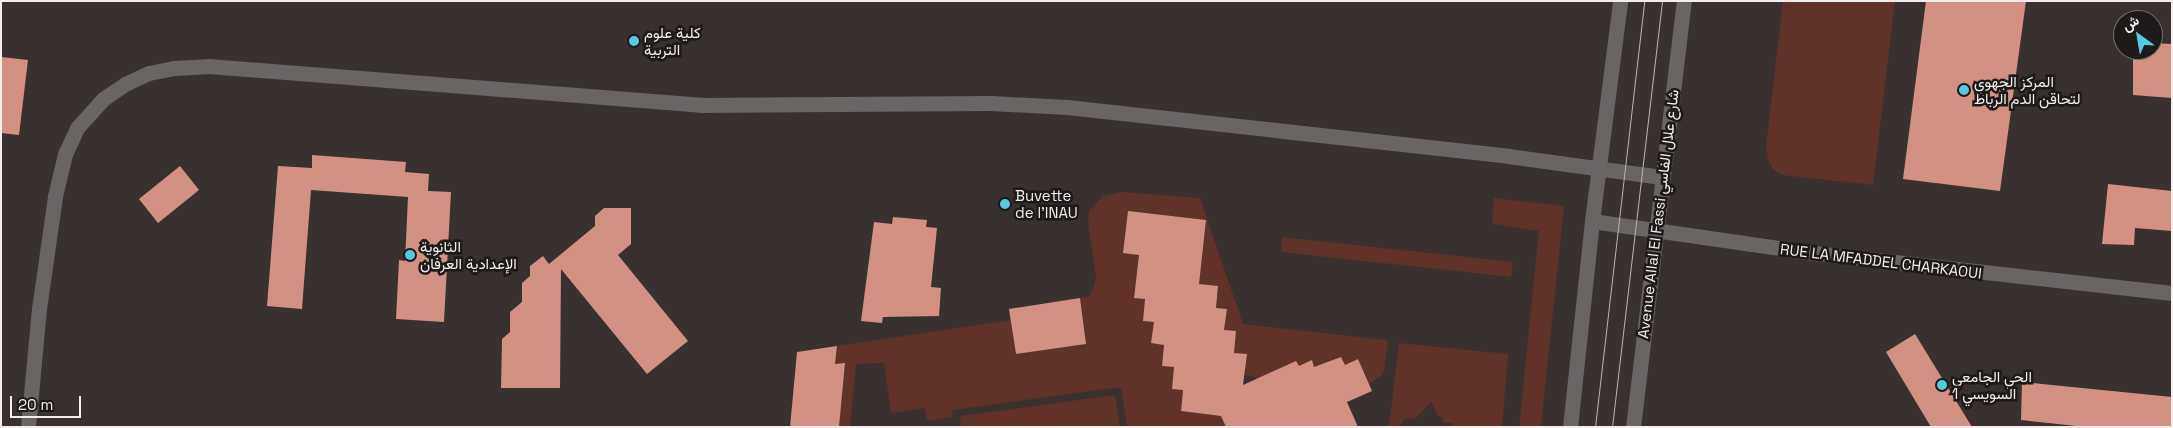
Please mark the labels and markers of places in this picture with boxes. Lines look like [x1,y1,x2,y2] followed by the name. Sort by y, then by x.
[644,23,701,58] place label: كلية علوم التربية
[628,35,640,47] marker: كلية علوم التربية
[1974,72,2081,107] place label: المركز الجهوي لتحاقن الدم الرباط
[1958,84,1970,96] marker: المركز الجهوي لتحاقن الدم الرباط
[1015,186,1078,221] place label: Buvette de l'INAU
[999,198,1011,210] marker: Buvette de l'INAU
[420,237,517,272] place label: الثانوية الإعدادية العرفان
[404,249,416,261] marker: الثانوية الإعدادية العرفان
[1952,367,2032,402] place label: الحي الجامعي السويسي 1
[1936,379,1948,391] marker: الحي الجامعي السويسي 1

